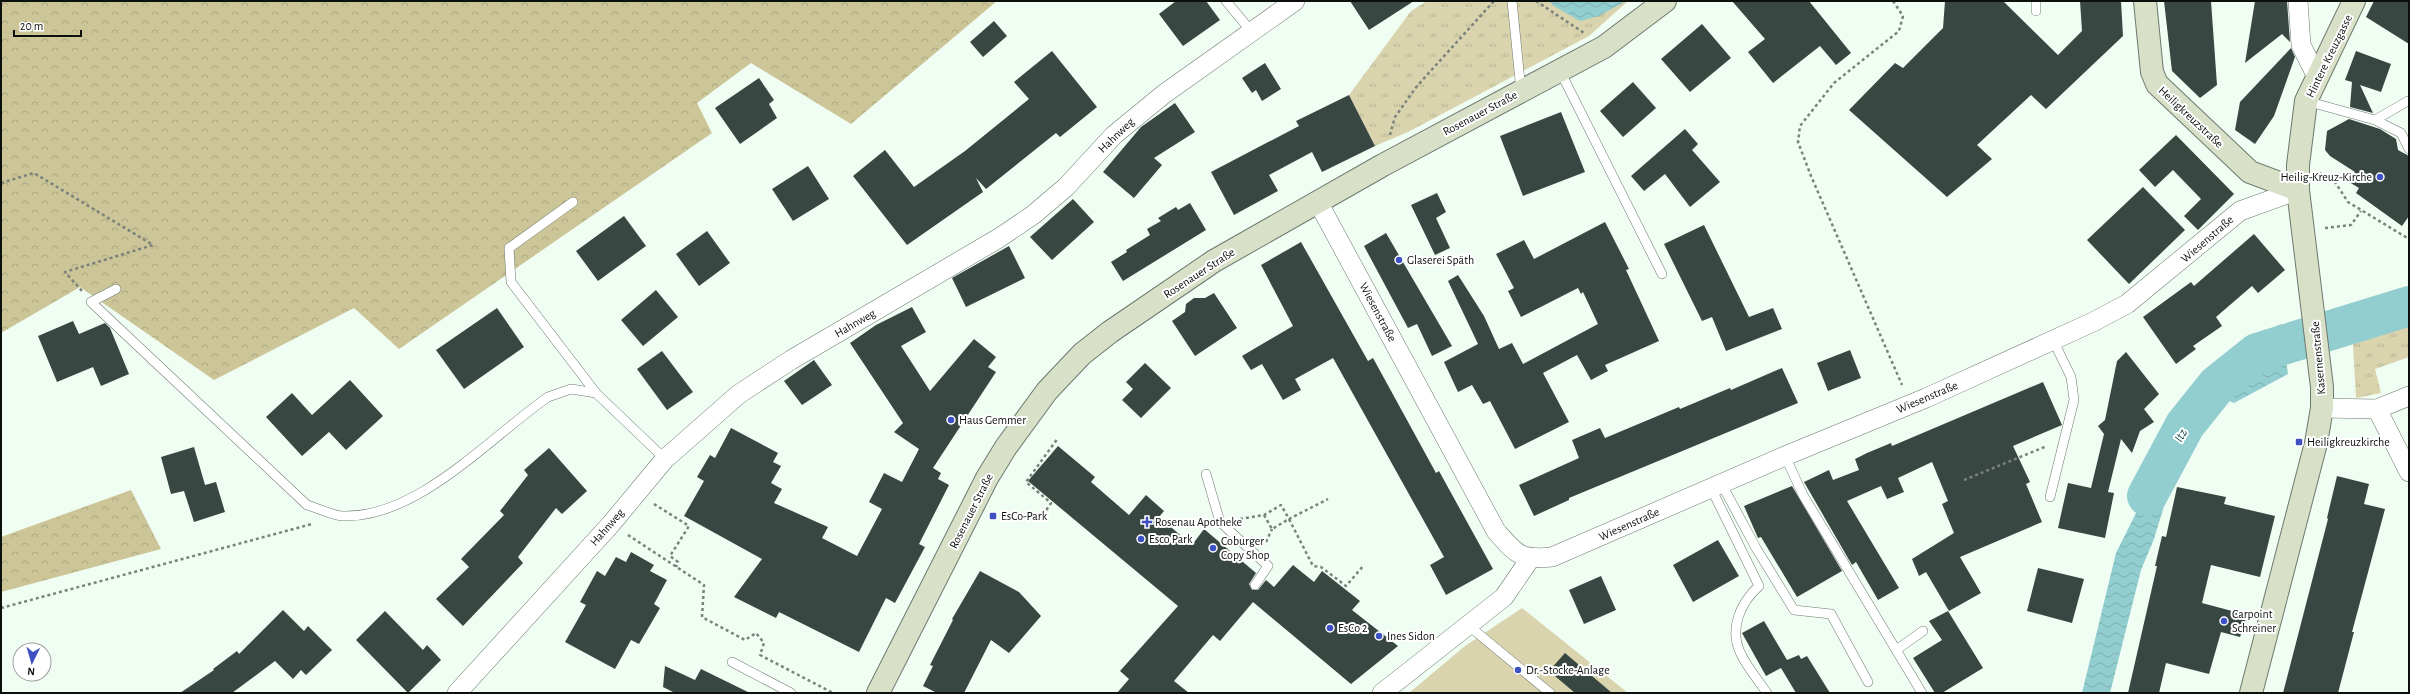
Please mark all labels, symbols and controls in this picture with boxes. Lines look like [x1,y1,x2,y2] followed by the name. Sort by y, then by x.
[14,12,81,38] scale bar
[2304,13,2354,99] street label: Hintere Kreuzgasse
[20,20,43,32] text: 20 m
[2156,84,2226,150] street label: Heiligkreuzstraße
[1441,88,1519,138] street label: Rosenauer Straße
[1096,115,1136,155] street label: Hahnweg
[2281,171,2372,183] place label: Heilig-Kreuz-Kirche
[2375,172,2385,182] marker: Heilig-Kreuz-Kirche
[2179,213,2235,265] street label: Wiesenstraße
[1161,246,1237,300] street label: Rosenauer Straße
[1407,254,1474,266] place label: Glaserei Späth
[1394,255,1404,265] marker: Glaserei Späth
[1357,280,1399,344] street label: Wiesenstraße
[833,307,878,339] street label: Hahnweg
[2309,321,2327,395] street label: Kasernenstraße
[1895,379,1959,415] street label: Wiesenstraße
[959,414,1026,426] place label: Haus Gemmer
[946,415,956,425] marker: Haus Gemmer
[2173,427,2190,444] water label: Itz
[2307,436,2390,448] place label: Heiligkreuzkirche
[2294,437,2304,447] marker: Heiligkreuzkirche
[947,472,995,550] street label: Rosenauer Straße
[1597,505,1661,543] street label: Wiesenstraße
[588,506,626,548] street label: Hahnweg
[1001,510,1048,522] place label: EsCo-Park
[988,511,998,521] marker: EsCo-Park
[1155,516,1242,528] place label: Rosenau Apotheke
[1142,517,1152,527] marker: Rosenau Apotheke
[1149,533,1193,545] place label: Esco Park
[1136,534,1146,544] marker: Esco Park
[1221,535,1270,562] place label: Coburger Copy Shop
[1208,543,1218,553] marker: Coburger Copy Shop
[2232,608,2276,634] place label: Carpoint Schreiner
[2219,616,2229,626] marker: Carpoint Schreiner
[1338,622,1368,634] place label: EsCo 2
[1325,623,1335,633] marker: EsCo 2
[1387,630,1435,642] place label: Ines Sidon
[1374,631,1384,641] marker: Ines Sidon
[12,642,52,682] north arrow
[1526,664,1610,676] place label: Dr.-Stocke-Anlage
[1513,665,1523,675] marker: Dr.-Stocke-Anlage
[27,666,35,677] text: N

